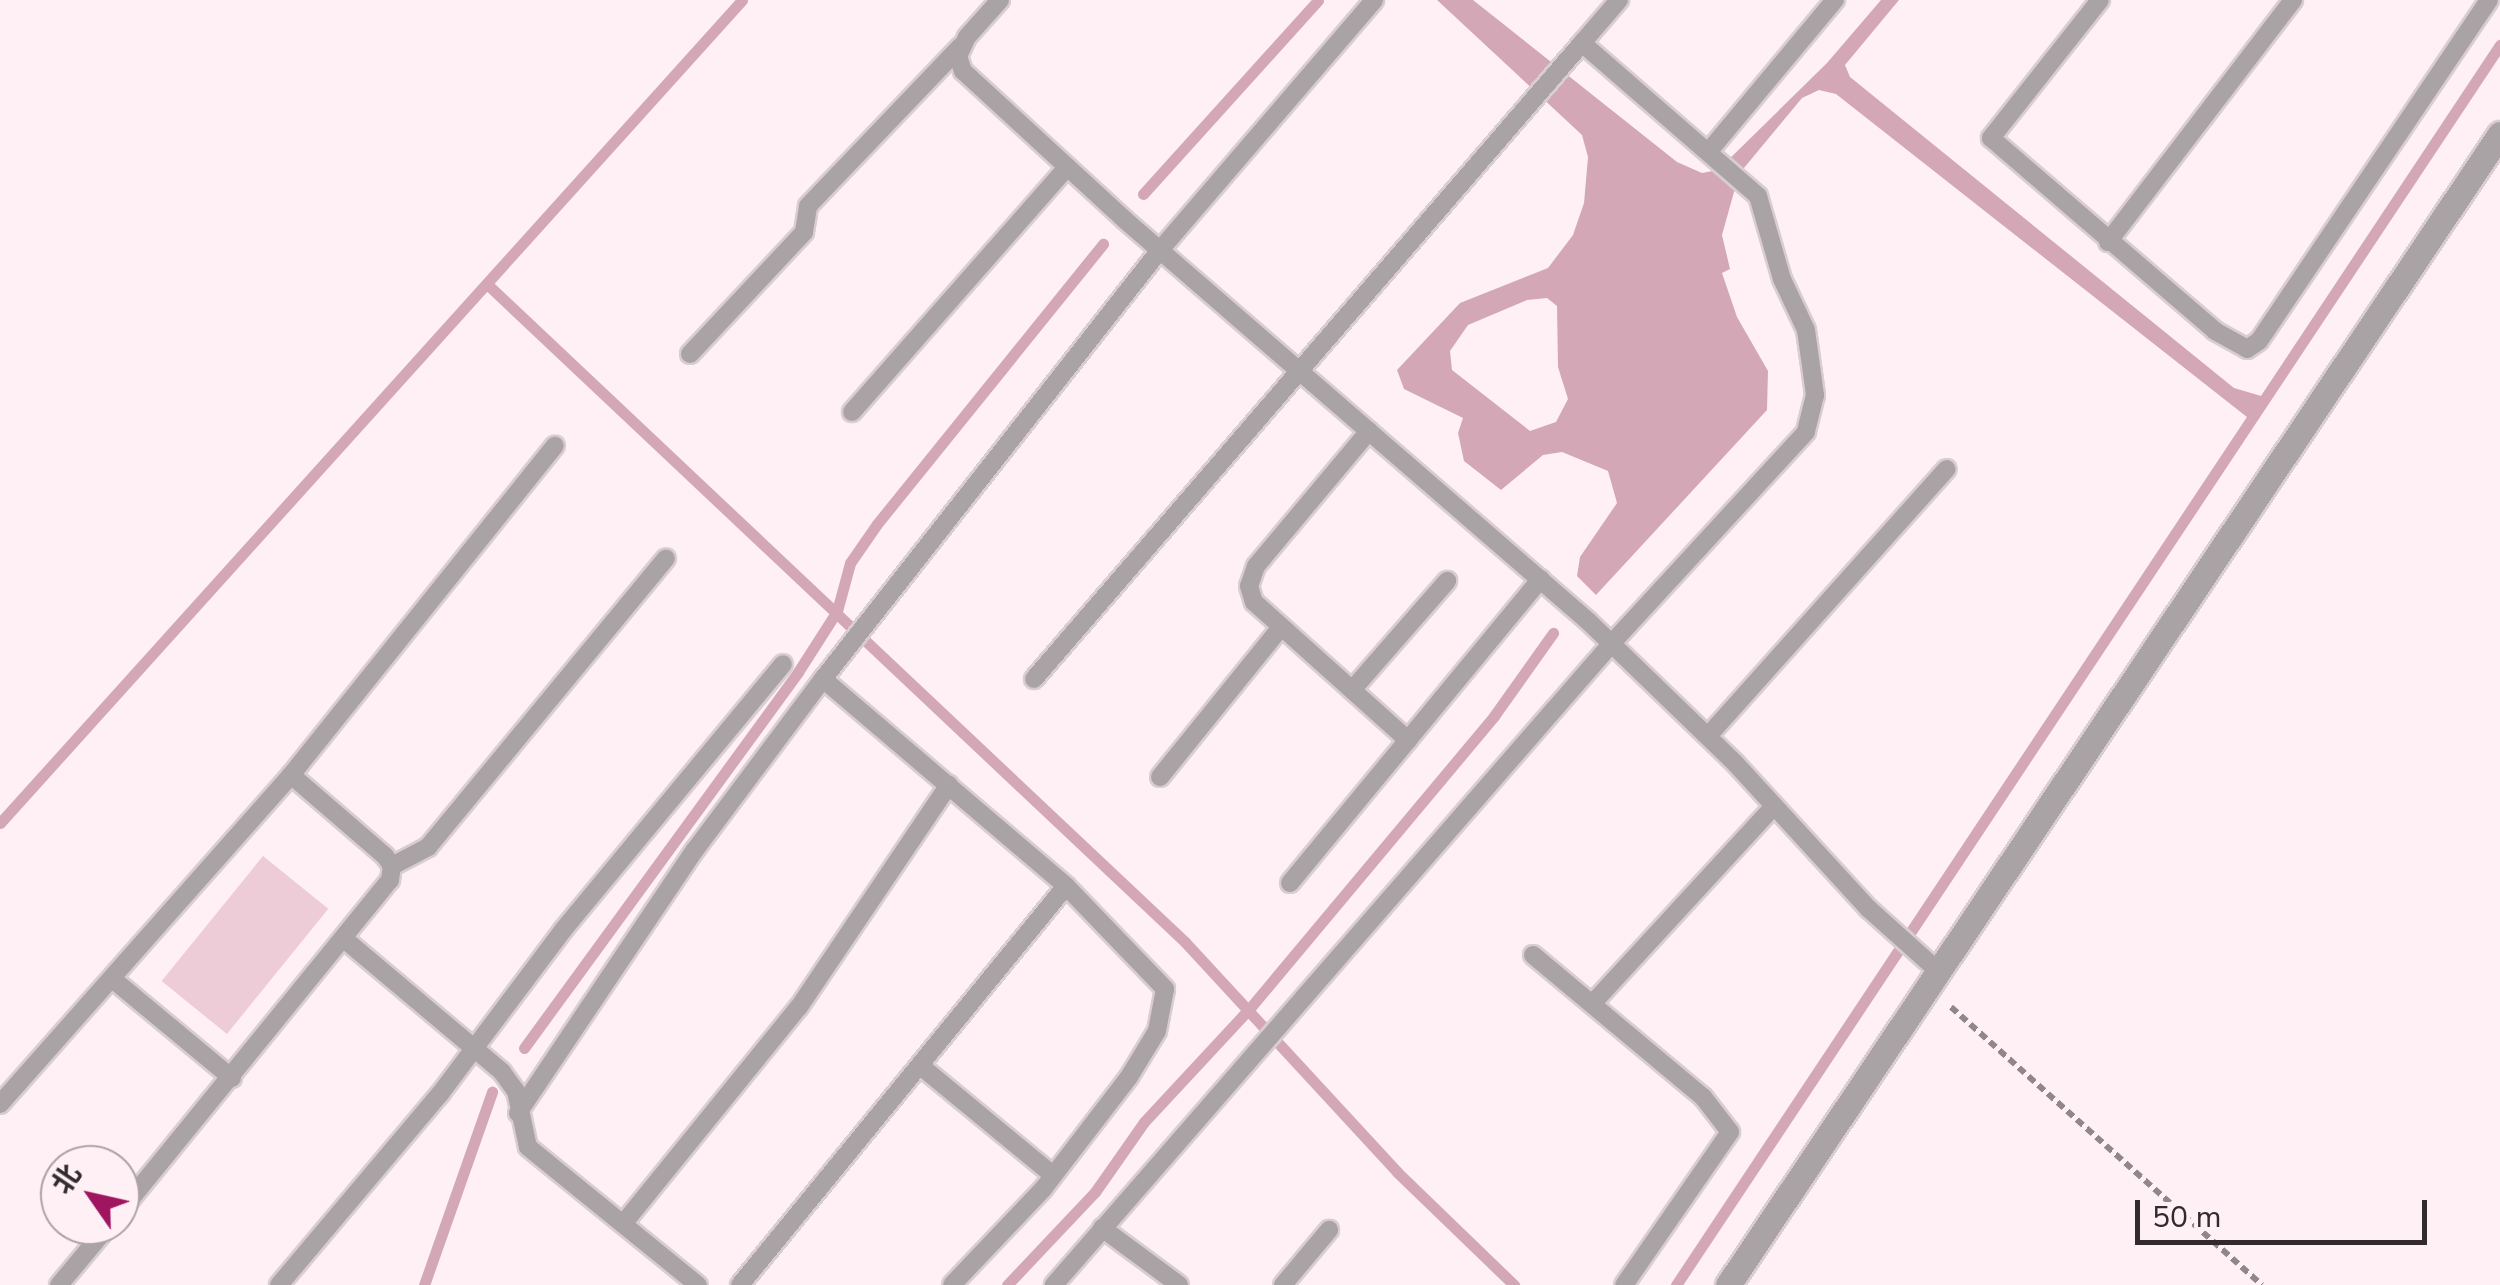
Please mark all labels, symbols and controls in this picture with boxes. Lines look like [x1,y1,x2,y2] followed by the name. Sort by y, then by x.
[40,1145,140,1245] north arrow
[43,1157,90,1202] text: 北
[2140,1180,2432,1242] scale bar
[2152,1197,2221,1238] text: 50 m

